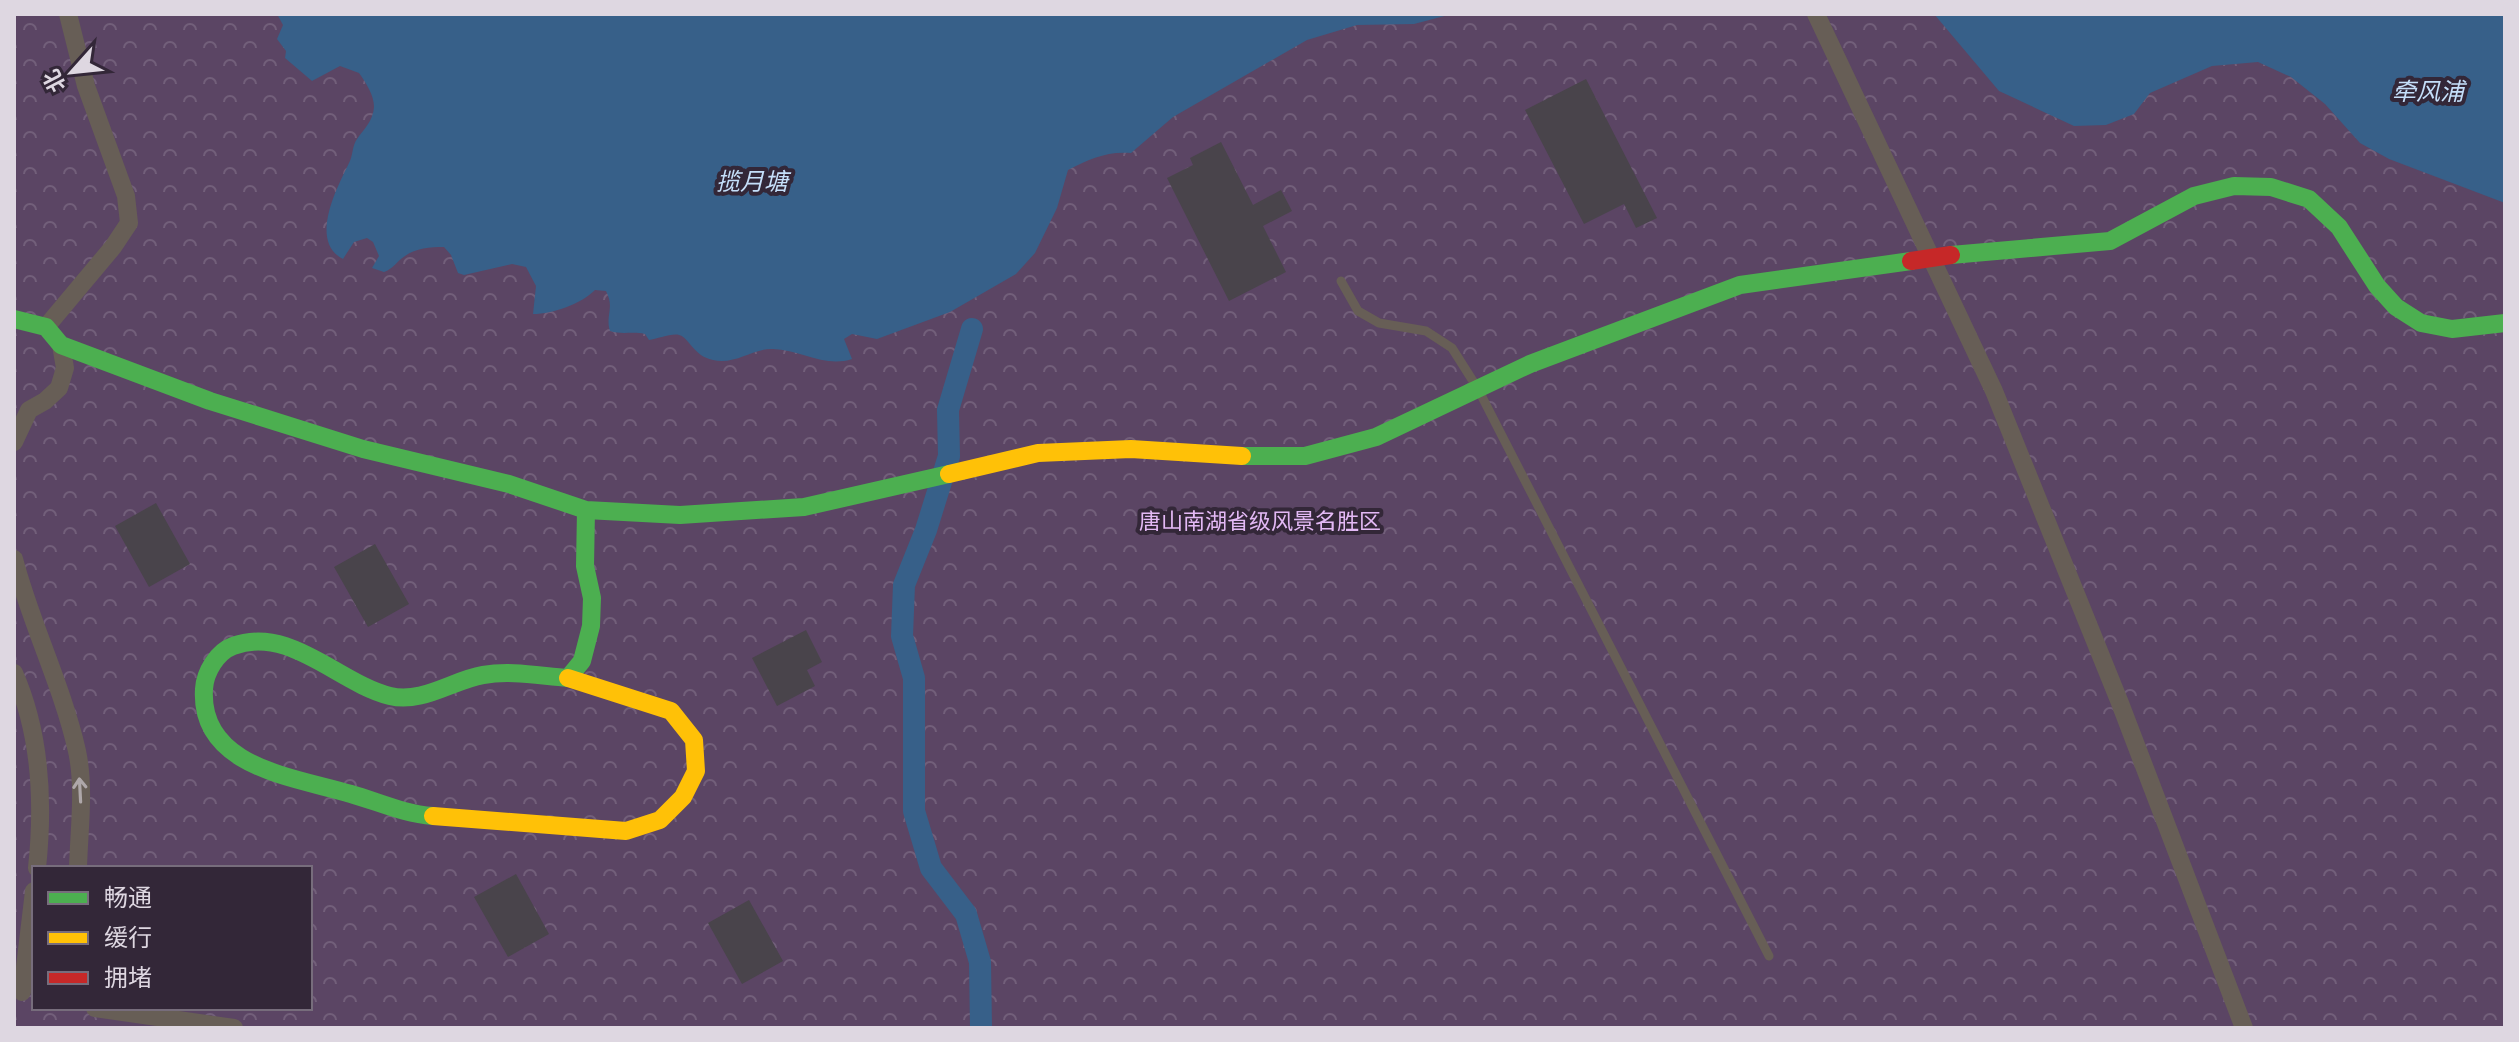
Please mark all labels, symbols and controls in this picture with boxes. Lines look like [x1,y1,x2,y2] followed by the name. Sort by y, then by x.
[32,32,112,112] north arrow
[34,64,74,99] text: 北
[2392,73,2468,109] water label: 牵风浦
[716,163,792,199] water label: 揽月塘
[1139,504,1381,538] park label: 唐山南湖省级风景名胜区
[72,777,87,804] one-way arrow
[32,866,312,1010] legend
[104,879,152,915] text: 畅通
[104,919,152,955] text: 缓行
[104,959,152,995] text: 拥堵

